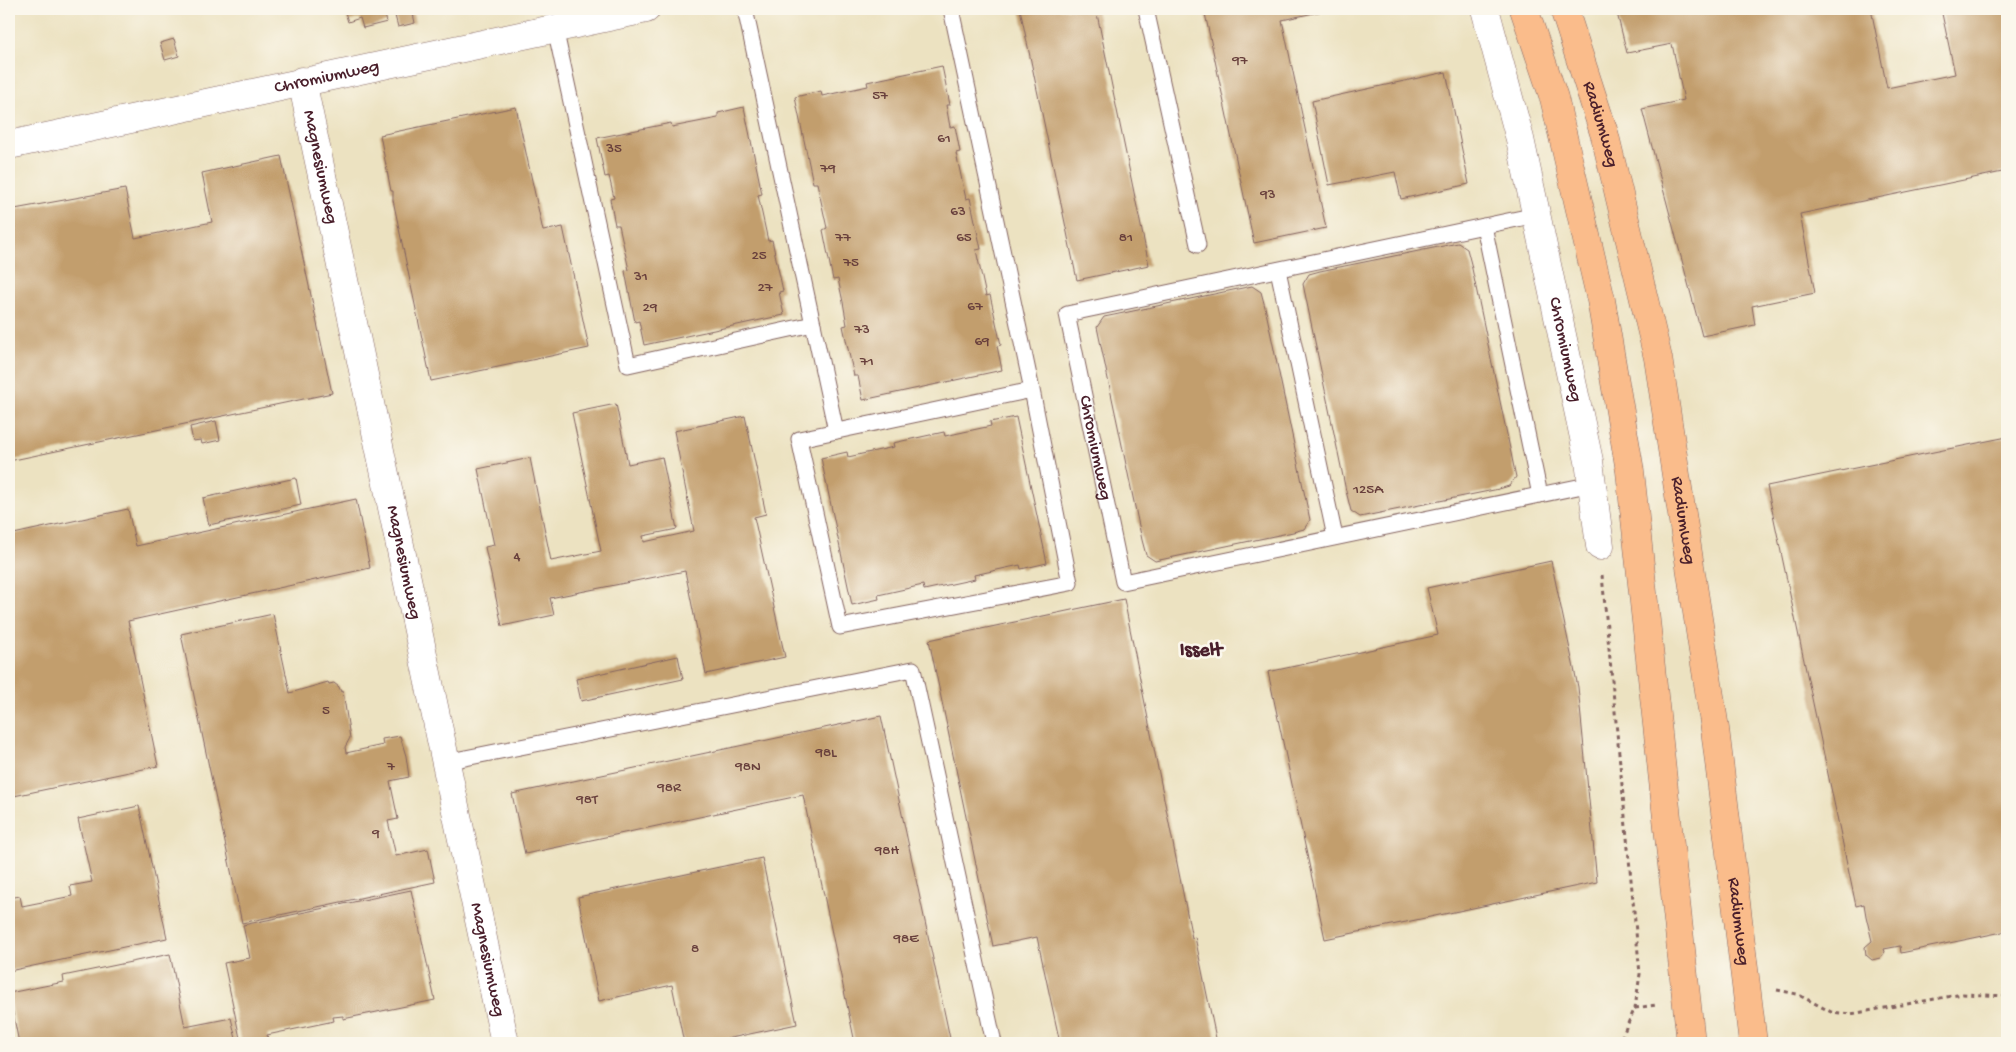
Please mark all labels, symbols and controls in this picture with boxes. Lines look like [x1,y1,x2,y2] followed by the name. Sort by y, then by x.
[1231,52,1249,70] house number: 97
[273,56,381,99] street label: Chromiumweg
[1578,79,1623,169] street label: Radiumweg
[872,87,889,105] house number: 57
[298,108,342,226] street label: Magnesiumweg
[937,130,951,148] house number: 61
[605,140,622,158] house number: 35
[819,160,836,178] house number: 79
[1259,186,1276,204] house number: 93
[950,203,966,221] house number: 63
[834,229,852,247] house number: 77
[956,229,972,247] house number: 65
[1119,229,1133,247] house number: 81
[751,247,767,265] house number: 25
[842,254,859,272] house number: 75
[633,268,648,286] house number: 31
[757,279,774,297] house number: 27
[1544,295,1587,404] street label: Chromiumweg
[967,298,984,316] house number: 67
[643,299,658,317] house number: 29
[853,321,870,339] house number: 73
[974,333,990,351] house number: 69
[859,353,874,371] house number: 71
[1074,393,1116,502] street label: Chromiumweg
[1666,475,1700,566] street label: Radiumweg
[1352,481,1384,499] house number: 125A
[381,504,426,621] street label: Magnesiumweg
[513,548,521,566] house number: 4
[1180,640,1224,663] district label: Isselt
[322,702,330,720] house number: 5
[814,744,837,762] house number: 98L
[386,758,396,776] house number: 7
[734,758,761,776] house number: 98N
[656,779,682,797] house number: 98R
[575,791,599,809] house number: 98T
[371,825,380,843] house number: 9
[874,842,900,860] house number: 98H
[1723,876,1754,967] street label: Radiumweg
[465,901,510,1019] street label: Magnesiumweg
[892,930,919,948] house number: 98E
[691,940,699,958] house number: 8

